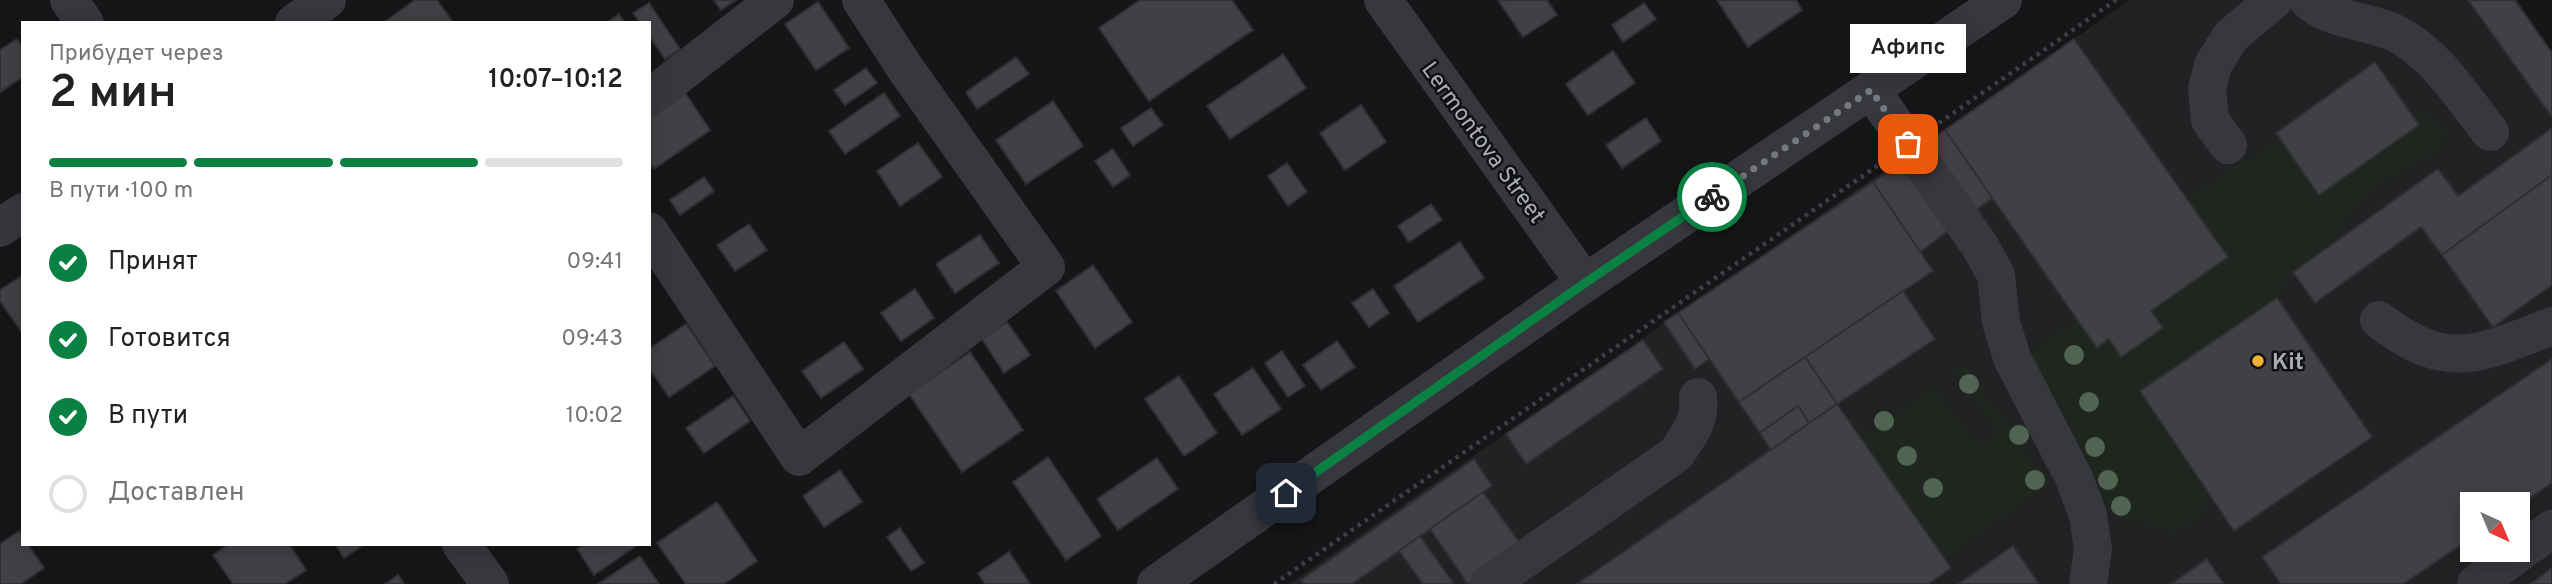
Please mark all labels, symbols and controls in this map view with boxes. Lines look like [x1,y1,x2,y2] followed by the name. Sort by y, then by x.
[1850,25,1966,74] callout: Афипс
[1870,34,1946,63] text: Афипс
[49,40,224,69] text: Прибудет через
[1414,57,1550,230] street label: Lermontova Street
[488,64,623,97] text: 10:07–10:12
[49,65,177,124] text: 2 мин
[1878,114,1938,174] pin
[1889,125,1927,163] icon: bag
[1677,162,1747,232] courier
[49,177,193,206] text: В пути · 100 m
[1693,178,1731,216] icon: bike
[49,244,87,282] icon: check
[108,246,198,279] text: Принят
[566,248,623,277] text: 09:41
[49,321,87,359] icon: check
[108,323,231,356] text: Готовится
[561,325,623,354] text: 09:43
[2272,349,2304,378] place label: Kit
[2250,353,2266,369] marker: Kit
[49,398,87,436] icon: check
[108,400,188,433] text: В пути
[566,402,623,431] text: 10:02
[1256,463,1316,523] pin
[1267,474,1305,512] icon: home
[108,477,244,510] text: Доставлен
[2460,492,2530,562] north arrow
[2460,492,2530,562] map controls

